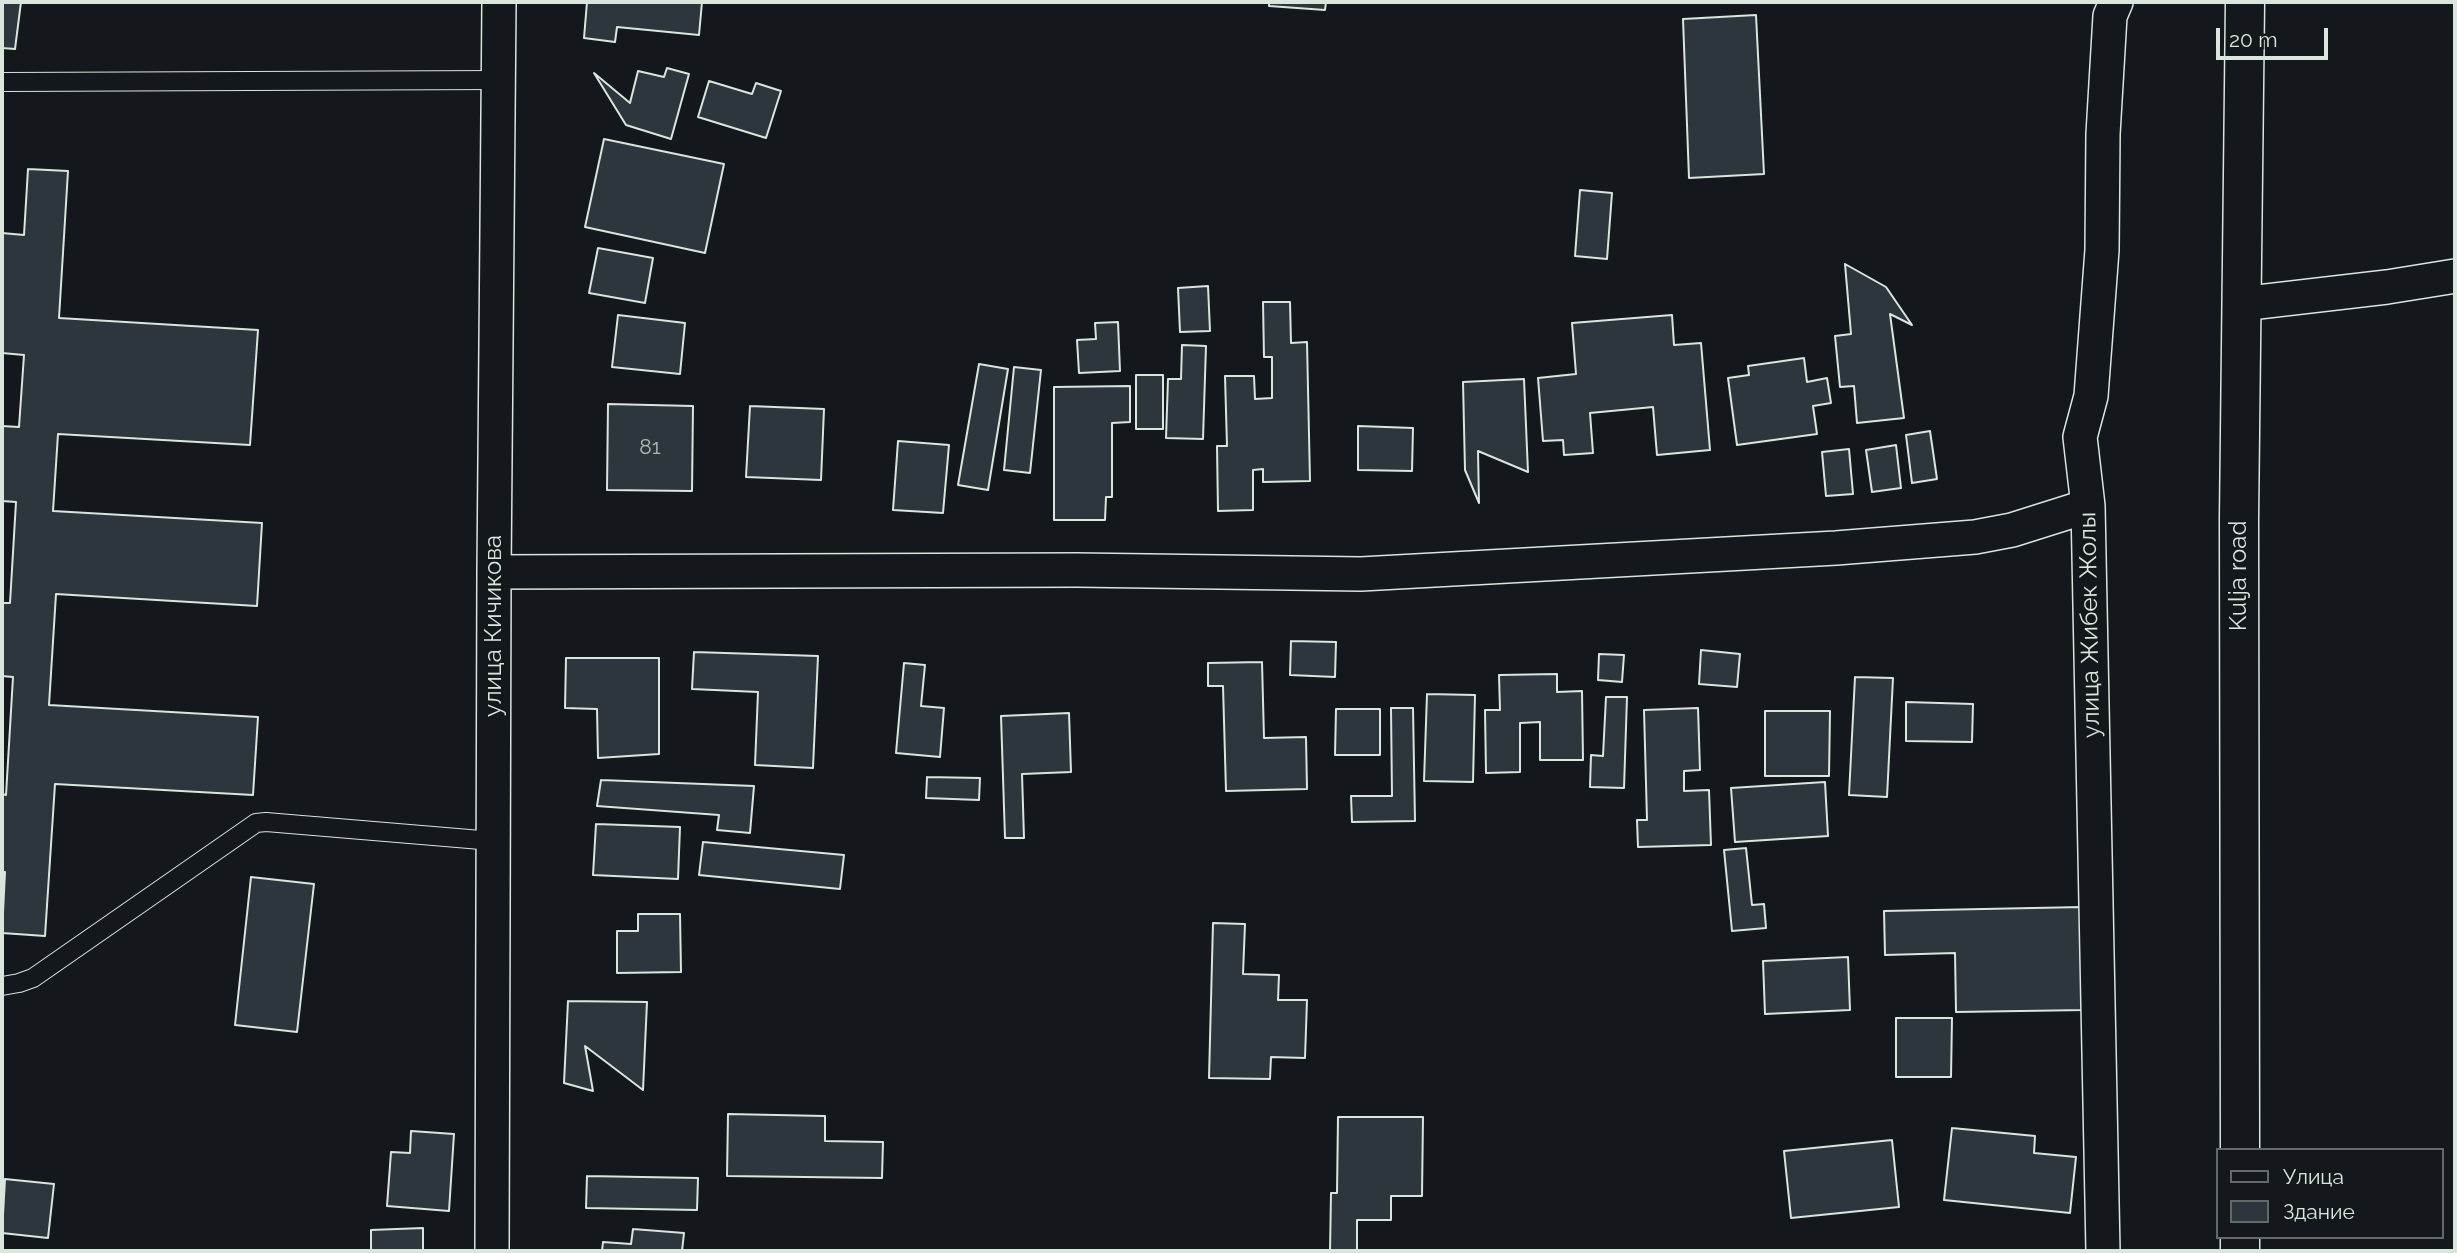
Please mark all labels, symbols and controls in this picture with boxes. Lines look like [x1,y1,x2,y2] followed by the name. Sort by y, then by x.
[2219,14,2331,58] scale bar
[2229,27,2277,52] text: 20 m
[639,435,661,461] house number: 81
[2074,512,2106,738] street label: улица Жибек Жолы
[2225,521,2253,631] street label: Kulja road
[480,535,508,717] street label: улица Кичикова
[2216,1148,2443,1239] legend
[2283,1164,2344,1189] text: Улица
[2283,1199,2355,1224] text: Здание

